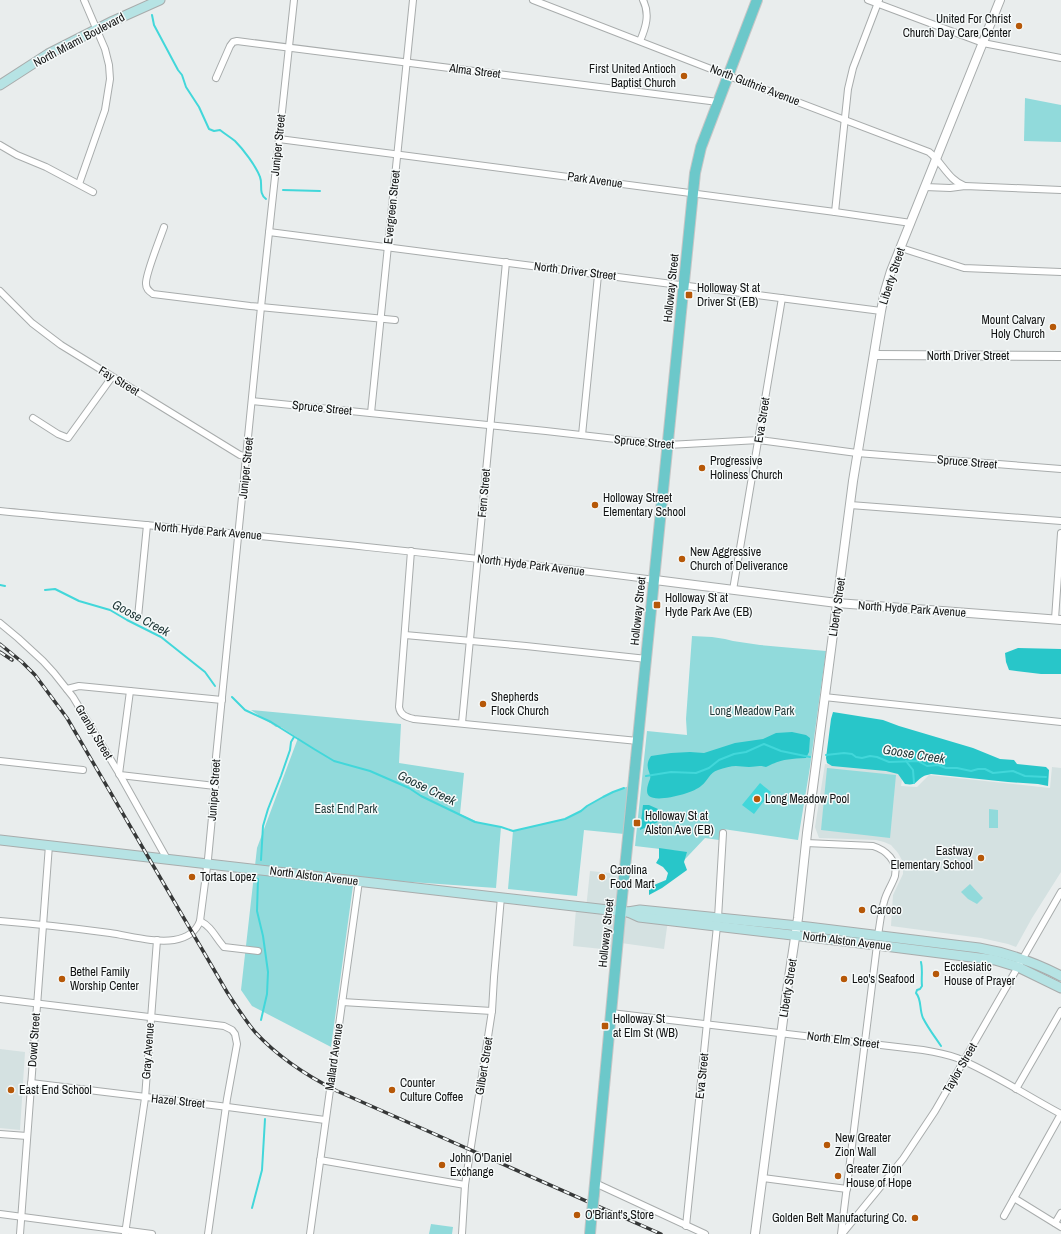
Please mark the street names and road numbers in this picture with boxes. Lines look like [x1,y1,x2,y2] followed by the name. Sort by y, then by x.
[31,9,127,71] street label: North Miami Boulevard
[448,60,502,82] street label: Alma Street
[708,61,802,109] street label: North Guthrie Avenue
[267,113,289,177] street label: Juniper Street
[566,168,624,192] street label: Park Avenue
[380,169,404,245] street label: Evergreen Street
[875,245,909,307] street label: Liberty Street
[659,253,683,323] street label: Holloway Street
[533,258,617,284] street label: North Driver Street
[927,348,1010,364] street label: North Driver Street
[96,363,143,400] street label: Fay Street
[751,396,774,444] street label: Eva Street
[291,397,353,419] street label: Spruce Street
[613,431,675,453] street label: Spruce Street
[235,436,257,500] street label: Juniper Street
[936,451,998,473] street label: Spruce Street
[474,468,494,518] street label: Fern Street
[153,518,263,544] street label: North Hyde Park Avenue
[476,550,586,580] street label: North Hyde Park Avenue
[626,576,650,646] street label: Holloway Street
[825,576,849,637] street label: Liberty Street
[858,597,966,621] street label: North Hyde Park Avenue
[71,702,117,763] street label: Granby Street
[204,758,224,821] street label: Juniper Street
[269,863,359,889] street label: North Alston Avenue
[594,898,618,968] street label: Holloway Street
[802,928,892,954] street label: North Alston Avenue
[775,957,801,1018] street label: Liberty Street
[24,1012,44,1068] street label: Dowd Street
[138,1022,158,1080] street label: Gray Avenue
[321,1022,347,1092] street label: Mallard Avenue
[806,1028,880,1052] street label: North Elm Street
[472,1036,497,1096] street label: Gilbert Street
[939,1040,981,1096] street label: Taylor Street
[692,1052,712,1100] street label: Eva Street
[150,1090,206,1112] street label: Hazel Street

